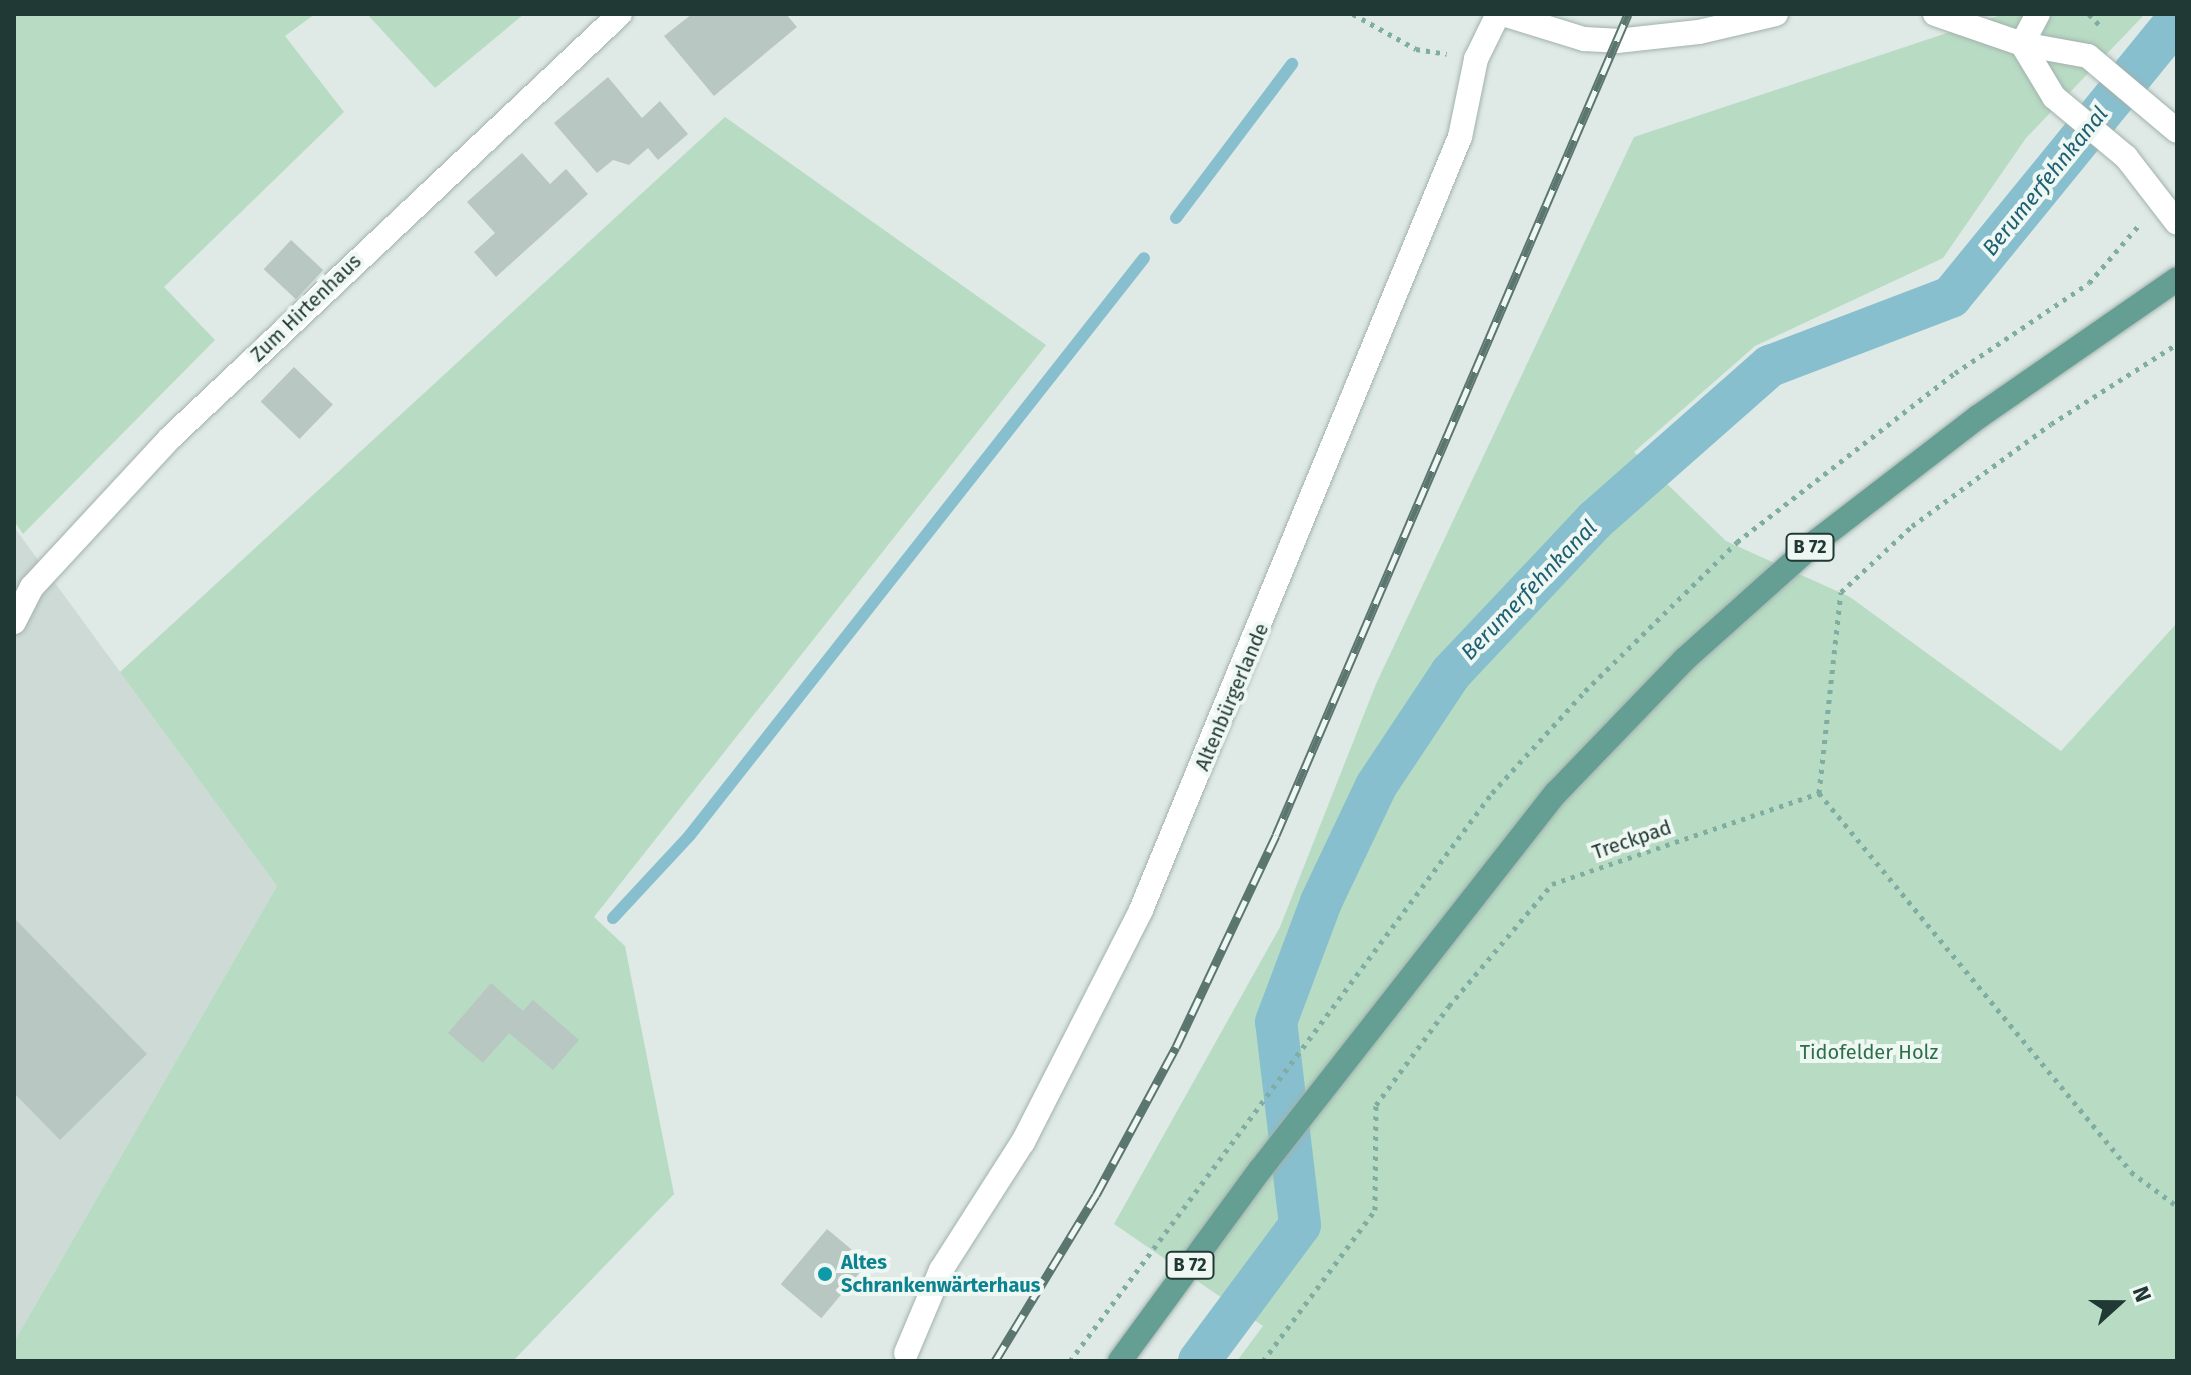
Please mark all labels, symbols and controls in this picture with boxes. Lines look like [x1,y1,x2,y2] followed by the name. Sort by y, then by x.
[1977,101,2113,261] water label: Berumerfehnkanal
[246,249,366,367] street label: Zum Hirtenhaus
[1456,515,1602,665] water label: Berumerfehnkanal
[1784,533,1836,561] road number: B 72
[1190,620,1274,774] street label: Altenbürgerlande
[1589,815,1675,865] street label: Treckpad
[1800,1040,1938,1064] park label: Tidofelder Holz
[841,1250,1040,1297] place label: Altes Schrankenwärterhaus
[1164,1251,1216,1279] road number: B 72
[2079,1263,2159,1343] north arrow
[816,1265,834,1283] marker: Altes Schrankenwärterhaus
[2127,1283,2157,1306] text: N

